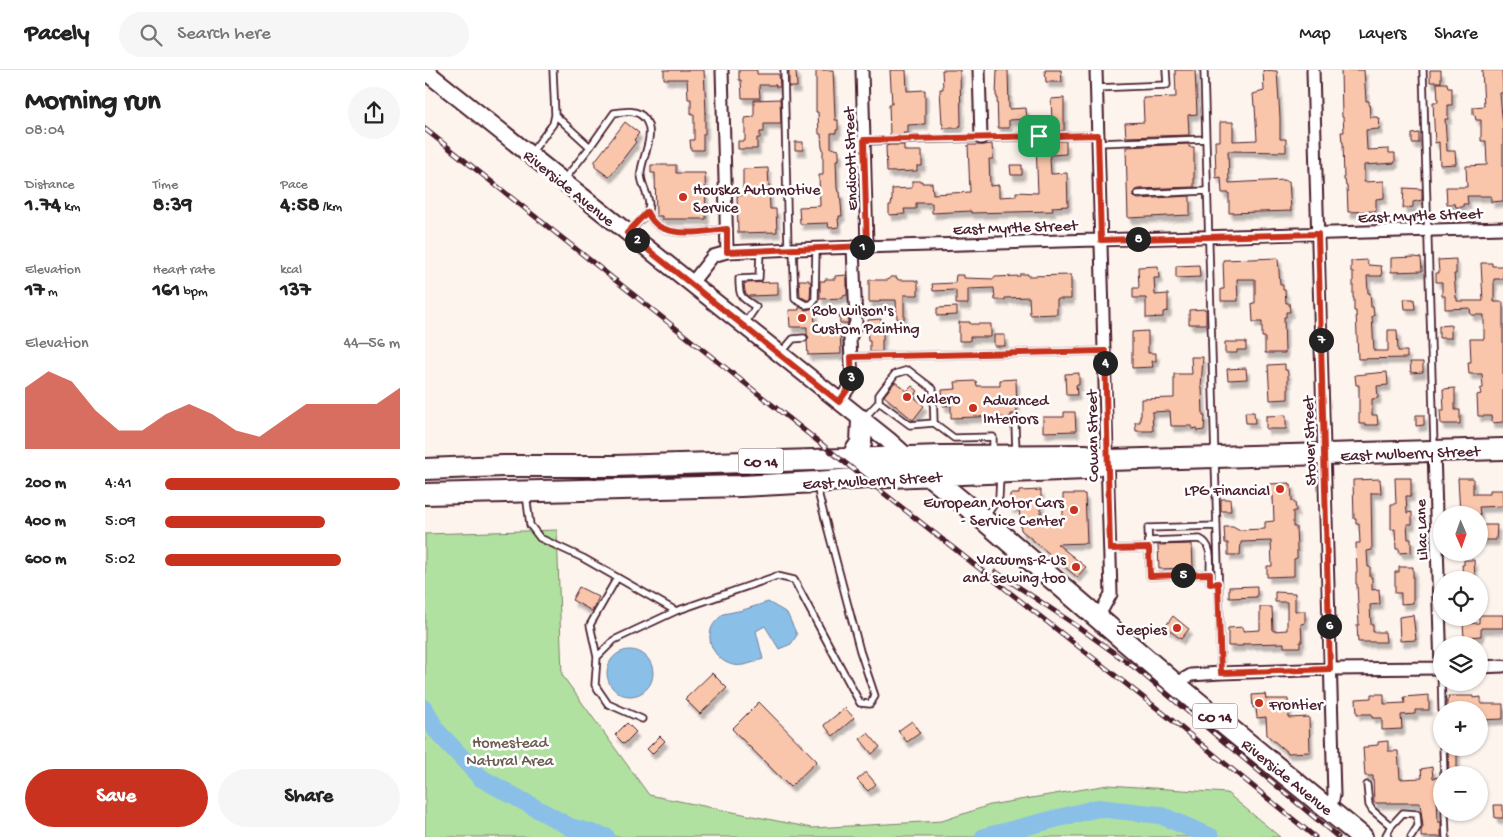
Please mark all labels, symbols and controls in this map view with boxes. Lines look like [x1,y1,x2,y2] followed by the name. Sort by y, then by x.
[119,12,469,57] search box
[25,20,89,49] text: Pacely
[137,21,165,49] icon: search
[177,23,271,46] text: Search here
[1299,24,1331,45] text: Map
[1359,24,1406,45] text: Layers
[1434,24,1478,45] text: Share
[25,86,160,119] text: Morning run
[348,87,400,139] button: share
[841,105,864,211] street label: Endicott Street
[1018,115,1060,157] pin
[25,122,65,141] text: 08:04
[1025,122,1053,150] icon: arrive
[518,147,618,233] street label: Riverside Avenue
[25,177,74,194] text: Distance
[153,177,178,194] text: Time
[280,177,308,194] text: Pace
[693,182,821,219] place label: Houska Automotive Service
[677,191,689,203] marker: Houska Automotive Service
[25,194,61,219] text: 1.74
[153,194,192,219] text: 8:39
[280,194,319,219] text: 4:58
[61,199,80,216] text: km
[319,199,342,216] text: /km
[1358,206,1484,229] street label: East Myrtle Street
[953,218,1079,241] street label: East Myrtle Street
[1125,226,1151,252] pin: 8
[625,228,649,252] pin: 2
[1135,231,1142,248] text: 8
[634,232,641,249] text: 2
[849,234,875,260] pin: 1
[860,239,865,256] text: 1
[25,262,81,279] text: Elevation
[153,262,215,279] text: Heart rate
[280,262,302,279] text: kcal
[25,279,44,304] text: 17
[153,279,180,304] text: 161
[280,279,311,304] text: 137
[44,284,58,301] text: m
[180,284,208,301] text: bpm
[812,303,920,340] place label: Rob Wilson's Custom Painting
[796,312,808,324] marker: Rob Wilson's Custom Painting
[1309,328,1333,352] pin: 7
[1318,332,1325,349] text: 7
[25,335,89,354] text: Elevation
[343,335,400,354] text: 44–56 m
[1093,350,1117,376] pin: 4
[1102,355,1109,372] text: 4
[839,366,863,390] pin: 3
[848,370,855,387] text: 3
[1084,388,1105,482] street label: Cowan Street
[901,391,913,403] marker: Valero
[916,391,961,410] place label: Valero
[983,393,1050,430] place label: Advanced Interiors
[1300,394,1323,486] street label: Stover Street
[967,402,979,414] marker: Advanced Interiors
[1340,444,1482,467] street label: East Mulberry Street
[739,448,783,474] road number: CO 14
[802,469,944,496] street label: East Mulberry Street
[25,475,66,494] text: 200 m
[105,475,132,494] text: 4:41
[1184,483,1270,502] place label: LPG Financial
[1274,483,1286,495] marker: LPG Financial
[923,495,1065,532] place label: European Motor Cars - Service Center
[1413,498,1434,561] street label: Lilac Lane
[1068,504,1080,516] marker: European Motor Cars - Service Center
[1433,506,1487,561] north arrow
[1433,506,1488,821] map controls
[25,513,66,532] text: 400 m
[105,513,136,532] text: 5:09
[25,551,66,570] text: 600 m
[105,551,135,570] text: 5:02
[963,552,1067,589] place label: Vacuums-R-Us and sewing too
[1070,561,1082,573] marker: Vacuums-R-Us and sewing too
[1171,562,1195,588] pin: 5
[1180,567,1187,584] text: 5
[1433,571,1488,626] button: locate
[1317,614,1341,638] pin: 6
[1326,618,1333,635] text: 6
[1117,622,1168,641] place label: Jeepies
[1171,622,1183,634] marker: Jeepies
[1433,636,1488,691] button: layers
[1253,697,1265,709] marker: Frontier
[1268,697,1324,716] place label: Frontier
[1433,701,1488,756] button: +
[1193,704,1237,728] road number: CO 14
[466,735,555,772] park label: Homestead Natural Area
[1236,736,1336,822] street label: Riverside Avenue
[1433,766,1488,821] button: −
[25,769,208,827] button: Save
[218,769,400,827] button: Share

